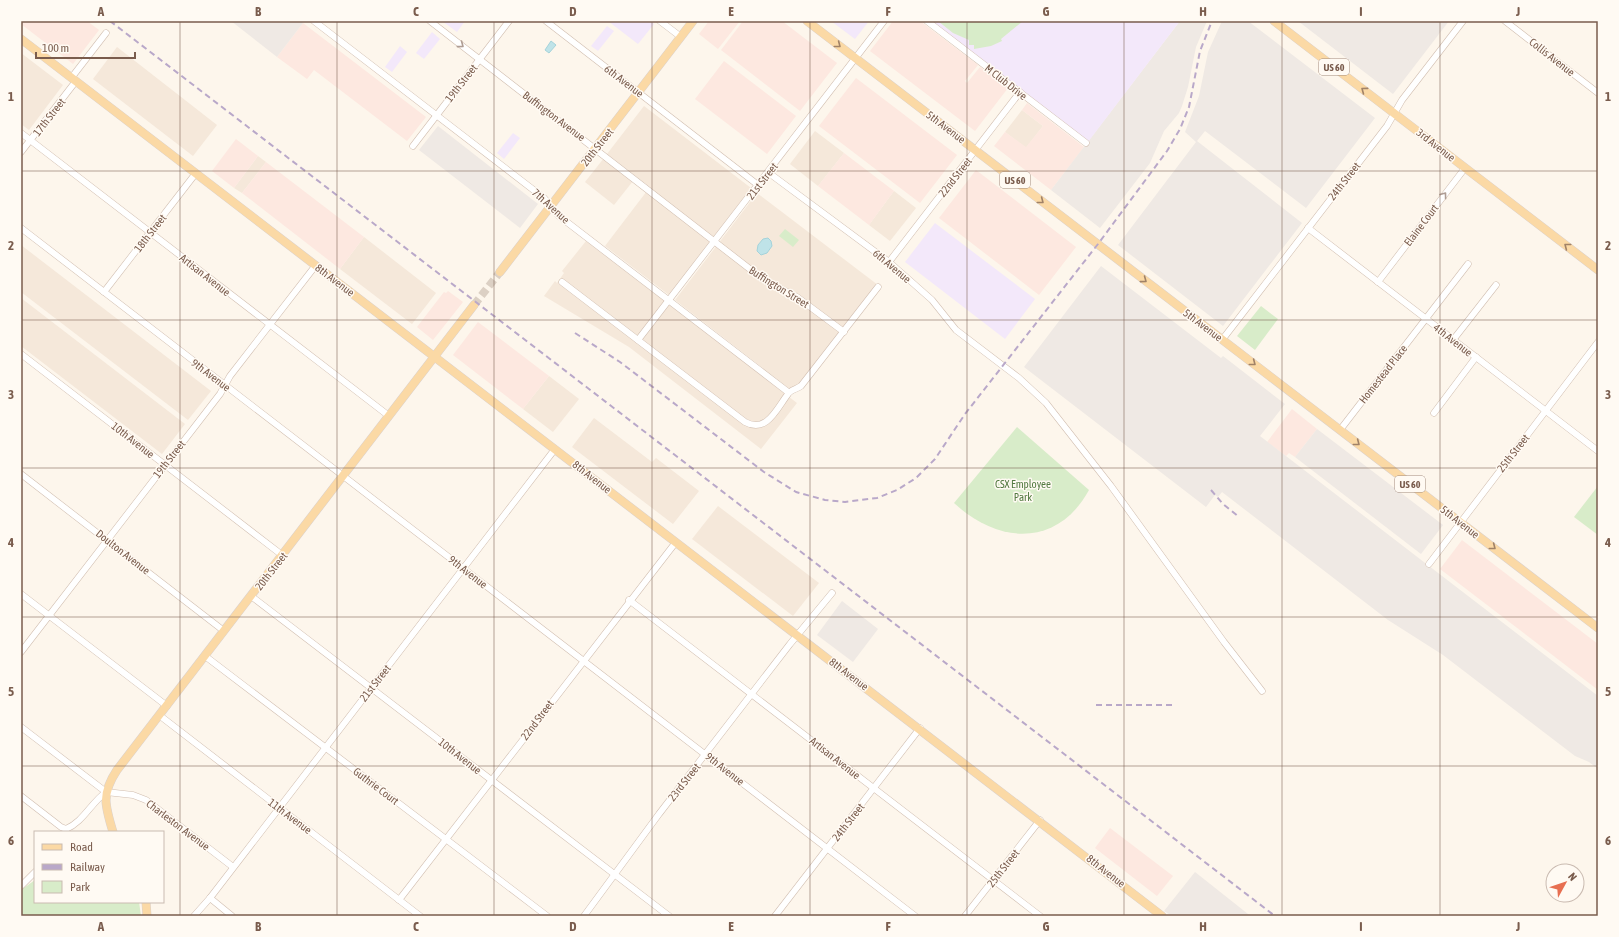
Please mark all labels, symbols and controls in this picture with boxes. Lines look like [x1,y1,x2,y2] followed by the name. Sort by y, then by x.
[97,4,105,19] text: A
[255,4,262,19] text: B
[413,4,419,19] text: C
[569,4,577,19] text: D
[728,4,734,19] text: E
[885,4,891,19] text: F
[1043,4,1050,19] text: G
[1199,4,1207,19] text: H
[1359,4,1363,19] text: I
[1515,4,1520,19] text: J
[36,34,135,60] scale bar
[1527,36,1577,78] street label: Collis Avenue
[457,40,464,48] one-way arrow
[834,40,841,47] one-way arrow
[42,41,69,55] text: 100 m
[1319,59,1349,75] road number: US 60
[443,62,479,104] street label: 19th Street
[602,62,646,100] street label: 6th Avenue
[983,62,1029,102] street label: M Club Drive
[1361,87,1368,94] one-way arrow
[8,89,14,104] text: 1
[521,89,587,143] street label: Buffington Avenue
[1605,89,1611,104] text: 1
[31,96,67,138] street label: 17th Street
[924,108,968,146] street label: 5th Avenue
[579,126,615,168] street label: 20th Street
[1414,126,1458,164] street label: 3rd Avenue
[936,155,974,199] street label: 22nd Street
[744,160,780,202] street label: 21st Street
[1326,160,1362,202] street label: 24th Street
[1000,172,1030,188] road number: US 60
[530,186,572,226] street label: 7th Avenue
[1439,193,1446,200] one-way arrow
[1037,196,1044,203] one-way arrow
[1402,202,1440,248] street label: Elaine Court
[132,212,168,254] street label: 18th Street
[8,238,14,253] text: 2
[1605,238,1611,253] text: 2
[1565,244,1572,251] one-way arrow
[871,247,913,285] street label: 6th Avenue
[177,252,233,298] street label: Artisan Avenue
[313,261,357,299] street label: 8th Avenue
[747,264,811,310] street label: Buffington Street
[1140,275,1147,282] one-way arrow
[1181,306,1225,344] street label: 5th Avenue
[1431,321,1475,359] street label: 4th Avenue
[1356,342,1410,406] street label: Homestead Place
[189,356,233,394] street label: 9th Avenue
[1249,359,1256,366] one-way arrow
[8,387,14,402] text: 3
[1605,387,1611,402] text: 3
[109,420,157,460] street label: 10th Avenue
[1495,432,1531,474] street label: 25th Street
[151,438,187,480] street label: 19th Street
[1352,438,1359,445] one-way arrow
[570,458,614,496] street label: 8th Avenue
[1395,476,1425,492] road number: US 60
[995,478,1051,503] park label: CSX Employee Park
[1438,503,1482,541] street label: 5th Avenue
[94,527,152,577] street label: Doulton Avenue
[7,535,14,550] text: 4
[1604,535,1611,550] text: 4
[1488,543,1495,550] one-way arrow
[253,550,289,592] street label: 20th Street
[446,553,490,591] street label: 9th Avenue
[827,655,871,693] street label: 8th Avenue
[357,662,393,704] street label: 21st Street
[8,684,14,699] text: 5
[1605,684,1611,699] text: 5
[518,698,556,742] street label: 22nd Street
[807,735,863,781] street label: Artisan Avenue
[436,736,484,776] street label: 10th Avenue
[703,750,747,788] street label: 9th Avenue
[666,761,702,803] street label: 23rd Street
[351,765,401,807] street label: Guthrie Court
[266,796,314,836] street label: 11th Avenue
[144,797,212,853] street label: Charleston Avenue
[830,801,866,843] street label: 24th Street
[34,831,164,903] legend
[8,833,14,848] text: 6
[1605,833,1611,848] text: 6
[70,840,93,854] text: Road
[985,847,1021,889] street label: 25th Street
[1084,852,1128,890] street label: 8th Avenue
[70,860,105,874] text: Railway
[1545,863,1585,903] north arrow
[1566,870,1579,883] text: N
[70,880,91,894] text: Park
[97,919,105,934] text: A
[255,919,262,934] text: B
[413,919,419,934] text: C
[569,919,577,934] text: D
[728,919,734,934] text: E
[885,919,891,934] text: F
[1043,919,1050,934] text: G
[1199,919,1207,934] text: H
[1359,919,1363,934] text: I
[1515,919,1520,934] text: J

